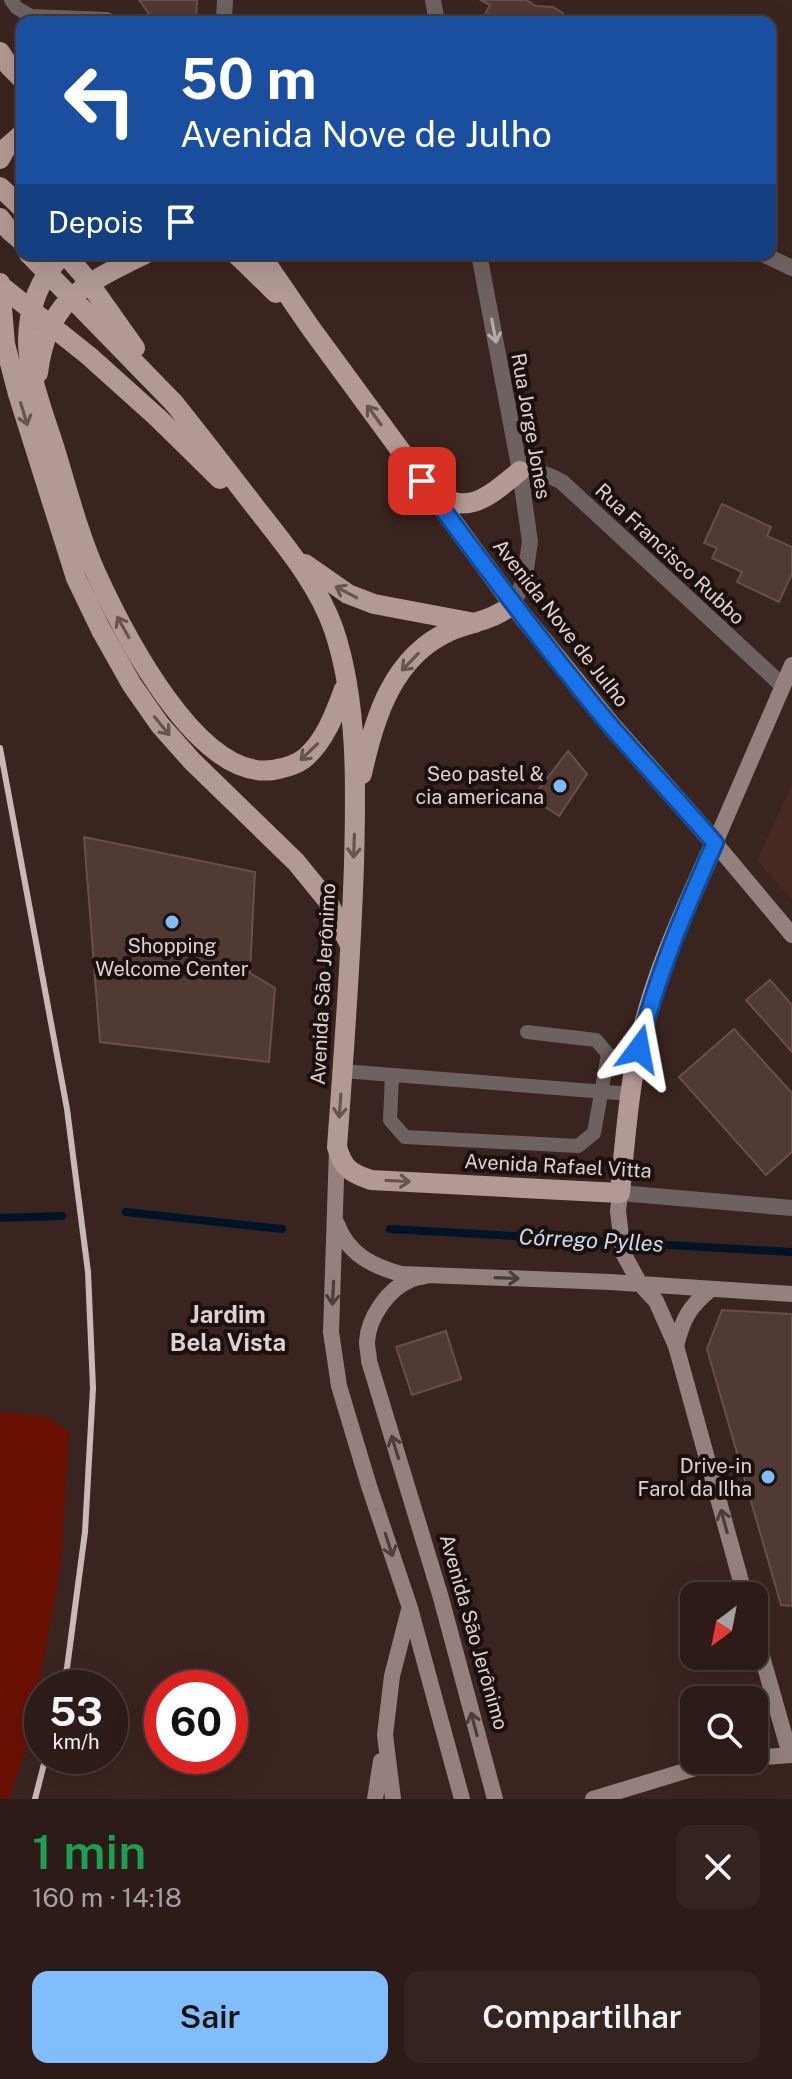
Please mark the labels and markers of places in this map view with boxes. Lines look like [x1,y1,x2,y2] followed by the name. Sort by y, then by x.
[388,447,456,515] pin
[416,762,544,809] place label: Seo pastel & cia americana
[551,777,569,795] marker: Seo pastel & cia americana
[163,913,181,931] marker: Shopping Welcome Center
[95,934,249,981] place label: Shopping Welcome Center
[638,1454,752,1501] place label: Drive-in Farol da Ilha
[759,1468,777,1486] marker: Drive-in Farol da Ilha

